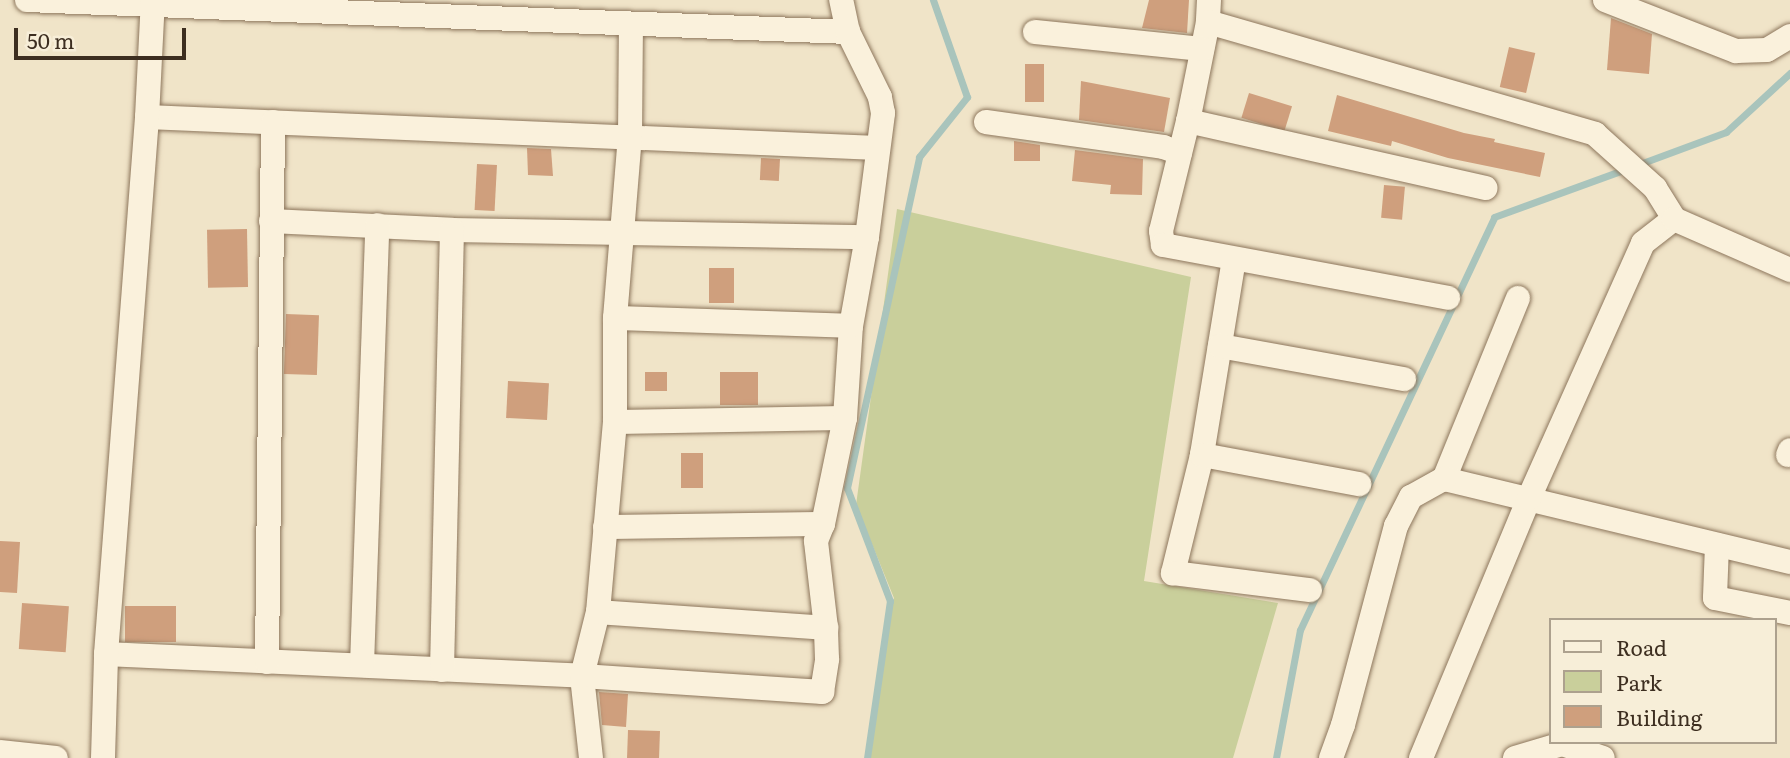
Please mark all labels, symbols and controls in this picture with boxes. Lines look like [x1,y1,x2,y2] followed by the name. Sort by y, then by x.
[18,14,189,58] scale bar
[27,24,74,55] text: 50 m
[1548,618,1776,744] legend
[1616,631,1667,662] text: Road
[1616,666,1662,697] text: Park
[1616,701,1702,732] text: Building

